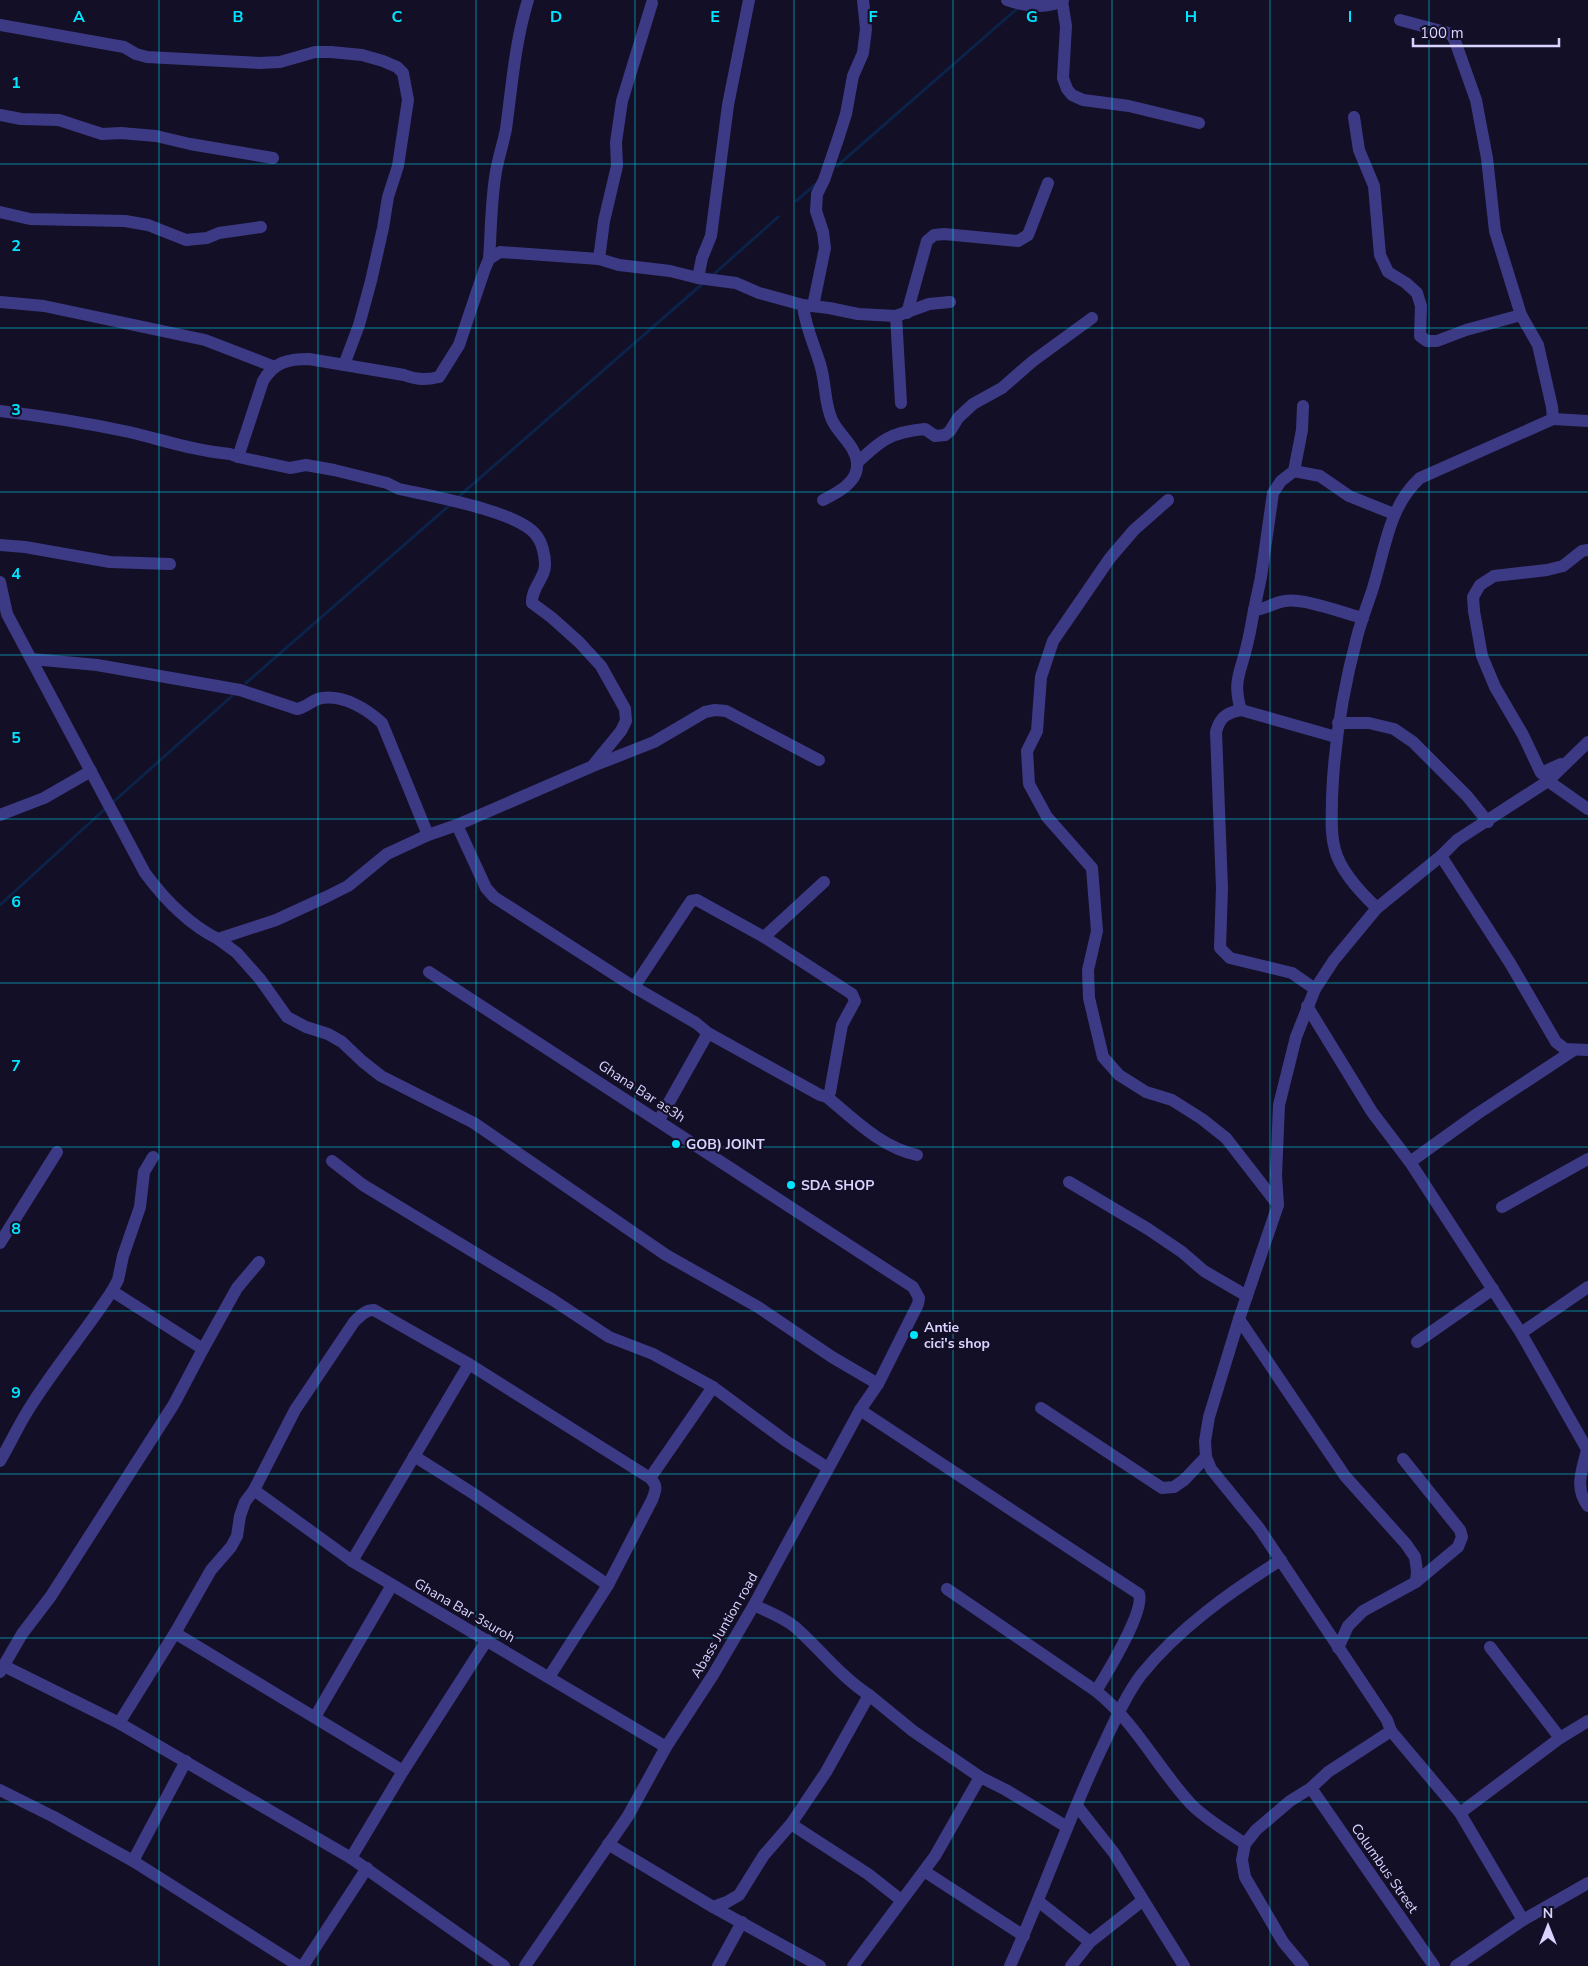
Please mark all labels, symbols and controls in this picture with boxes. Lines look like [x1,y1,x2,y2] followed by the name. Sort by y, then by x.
[73,6,85,28] text: A
[232,6,244,28] text: B
[392,6,403,28] text: C
[550,6,562,28] text: D
[710,6,720,28] text: E
[869,6,878,28] text: F
[1026,6,1038,28] text: G
[1185,6,1197,28] text: H
[1348,6,1352,28] text: I
[1413,15,1559,47] scale bar
[1420,23,1464,43] text: 100 m
[11,72,21,94] text: 1
[11,235,21,257] text: 2
[11,399,21,421] text: 3
[11,563,21,585] text: 4
[11,727,21,749] text: 5
[11,891,21,913] text: 6
[11,1055,21,1077] text: 7
[594,1056,689,1127] street label: Ghana Bar as3h
[686,1135,765,1154] place label: GOB) JOINT
[670,1138,682,1150] marker: GOB) JOINT
[801,1176,874,1195] place label: SDA SHOP
[785,1179,797,1191] marker: SDA SHOP
[11,1218,21,1240] text: 8
[924,1318,990,1353] place label: Antie cici's shop
[908,1329,920,1341] marker: Antie cici's shop
[11,1382,21,1404] text: 9
[686,1569,762,1682] street label: Abass Juntion road
[411,1574,519,1647] street label: Ghana Bar 3suroh
[1347,1820,1423,1917] street label: Columbus Street
[1523,1901,1573,1951] north arrow
[1543,1904,1553,1923] text: N

